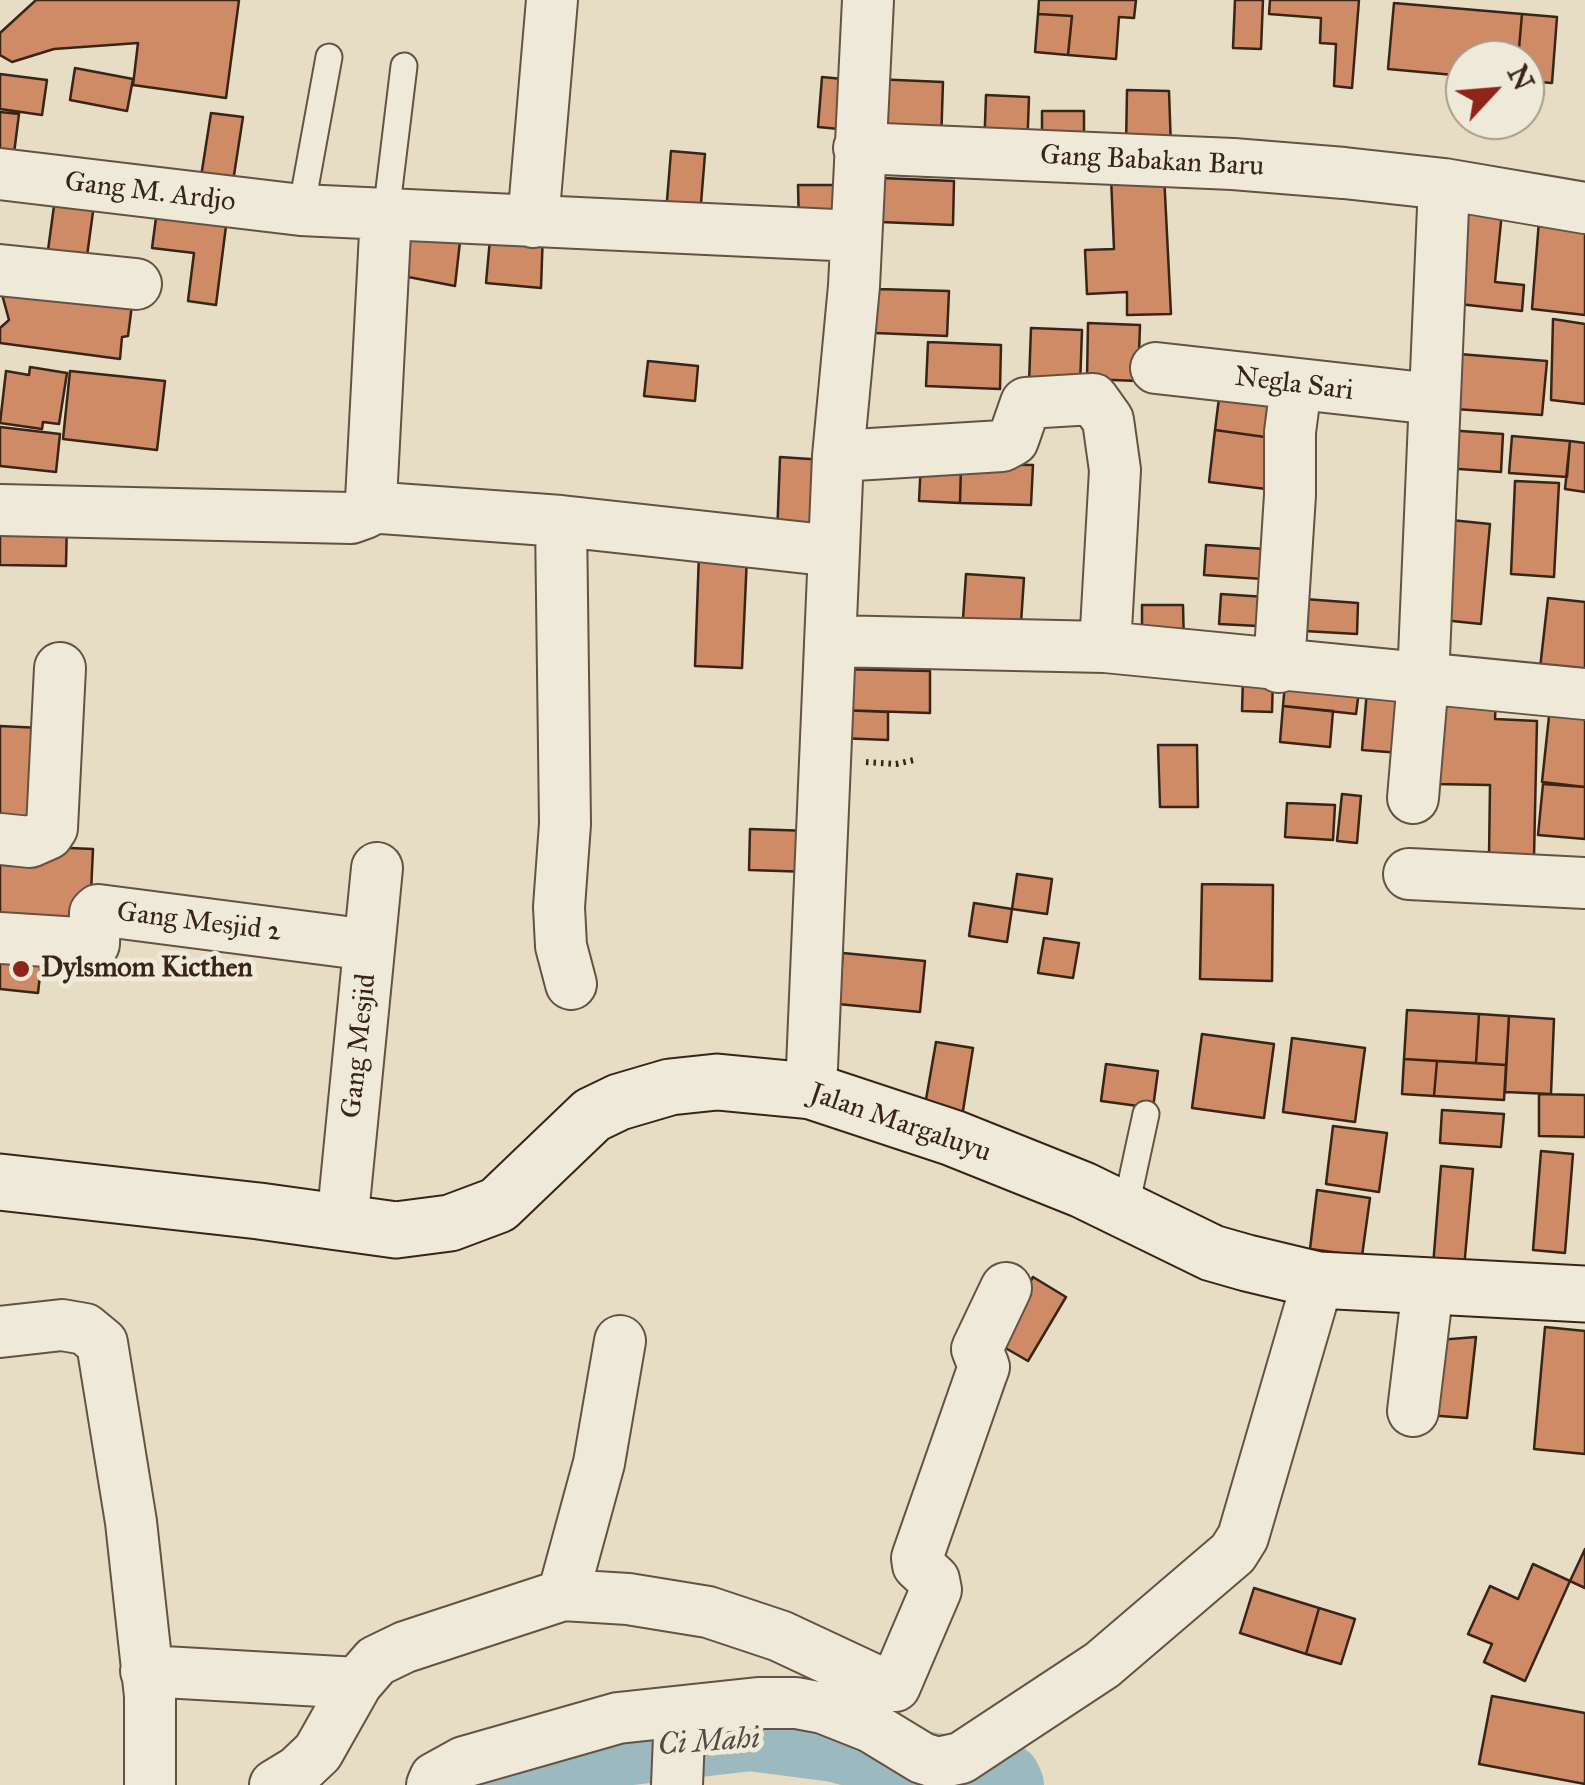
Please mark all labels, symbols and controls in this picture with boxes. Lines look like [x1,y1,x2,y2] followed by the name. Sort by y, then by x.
[1445,40,1545,140] north arrow
[1500,59,1542,96] text: N
[1039,139,1265,185] street label: Gang Babakan Baru
[63,166,237,220] street label: Gang M. Ardjo
[1233,361,1355,409] street label: Negla Sari
[115,896,283,950] street label: Gang Mesjid 2
[41,952,253,986] place label: Dylsmom Kicthen
[10,958,32,980] marker: Dylsmom Kicthen
[336,972,384,1120] street label: Gang Mesjid
[805,1077,995,1171] street label: Jalan Margaluyu
[657,1721,761,1765] water label: Ci Mahi

